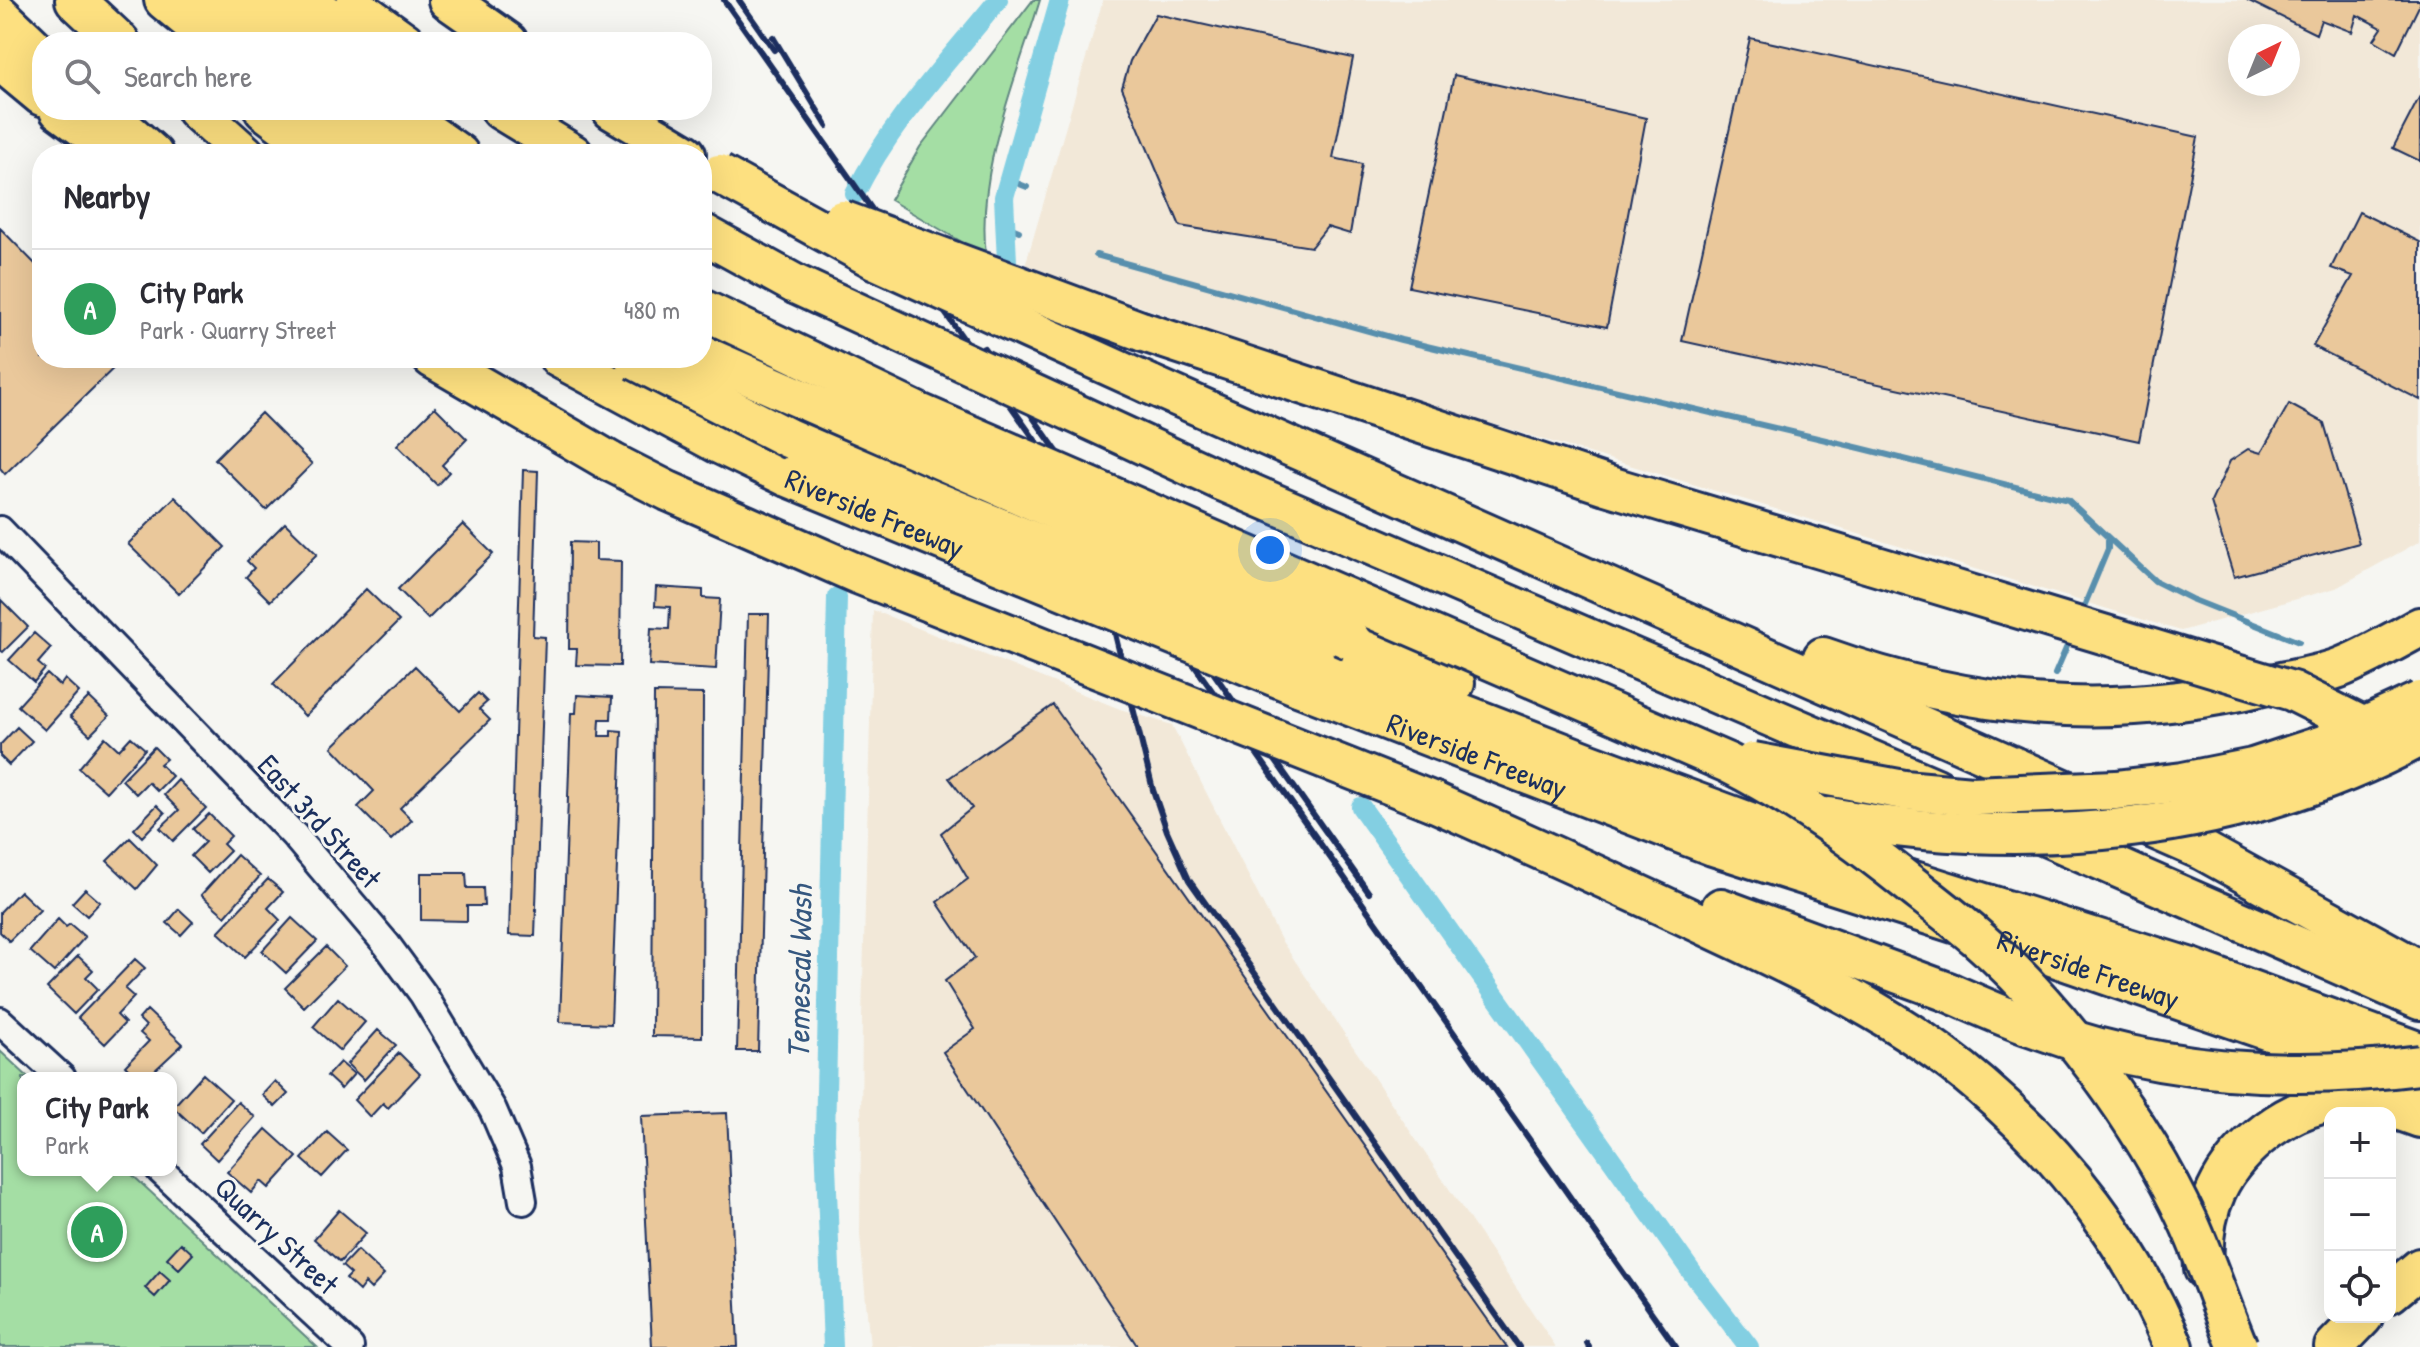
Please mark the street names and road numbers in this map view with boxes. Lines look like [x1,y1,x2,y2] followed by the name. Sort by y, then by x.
[780,458,970,567] street label: Riverside Freeway
[1381,702,1573,808] street label: Riverside Freeway
[249,745,391,897] street label: East 3rd Street
[1992,919,2185,1019] street label: Riverside Freeway
[206,1167,348,1303] street label: Quarry Street

